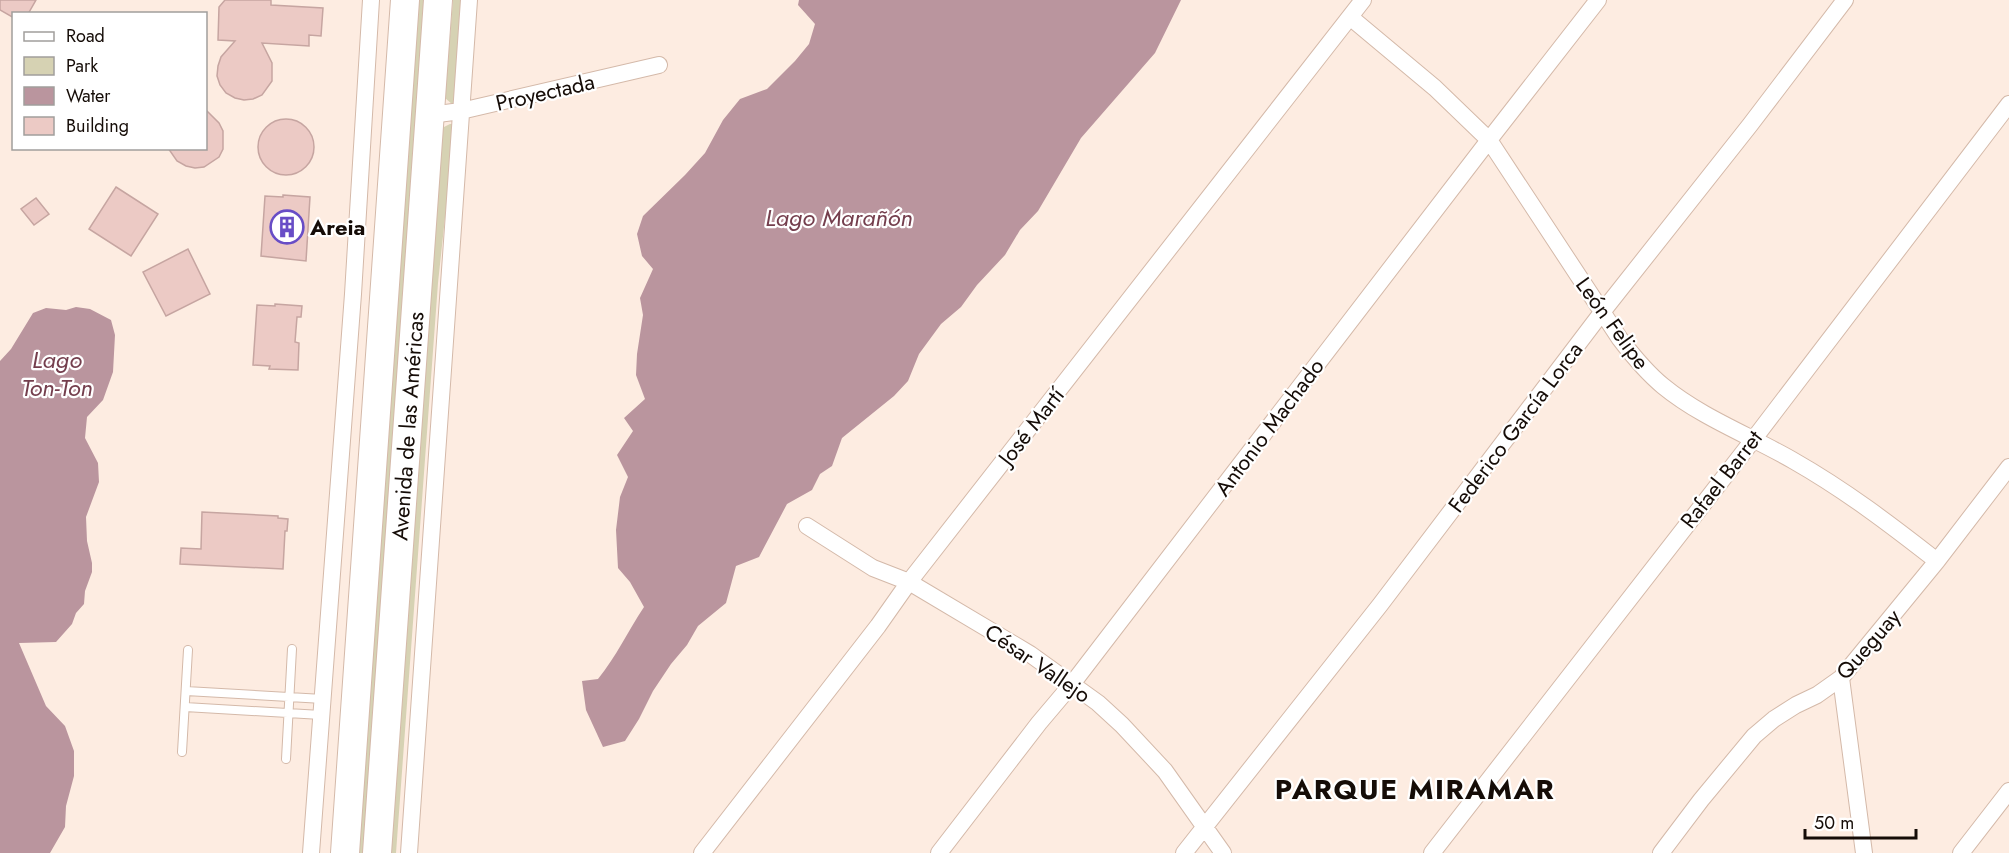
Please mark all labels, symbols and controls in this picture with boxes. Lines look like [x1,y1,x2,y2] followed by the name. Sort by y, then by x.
[12,12,207,150] legend
[66,23,105,49] text: Road
[66,53,98,79] text: Park
[492,65,598,119] street label: Proyectada
[66,83,111,109] text: Water
[66,113,129,139] text: Building
[765,200,913,235] water label: Lago Marañón
[269,209,305,245] building icon: Areia
[309,211,365,243] place label: Areia
[1568,270,1658,376] street label: León Felipe
[383,311,432,542] street label: Avenida de las Américas
[1440,335,1590,519] street label: Federico García Lorca
[21,342,93,405] water label: Lago Ton-Ton
[1207,352,1331,502] street label: Antonio Machado
[989,379,1072,474] street label: José Martí
[1672,422,1770,535] street label: Rafael Barret
[1828,601,1908,686] street label: Queguay
[979,616,1097,710] street label: César Vallejo
[1275,769,1555,810] district label: PARQUE MIRAMAR
[1805,802,1916,840] scale bar
[1814,810,1854,836] text: 50 m

